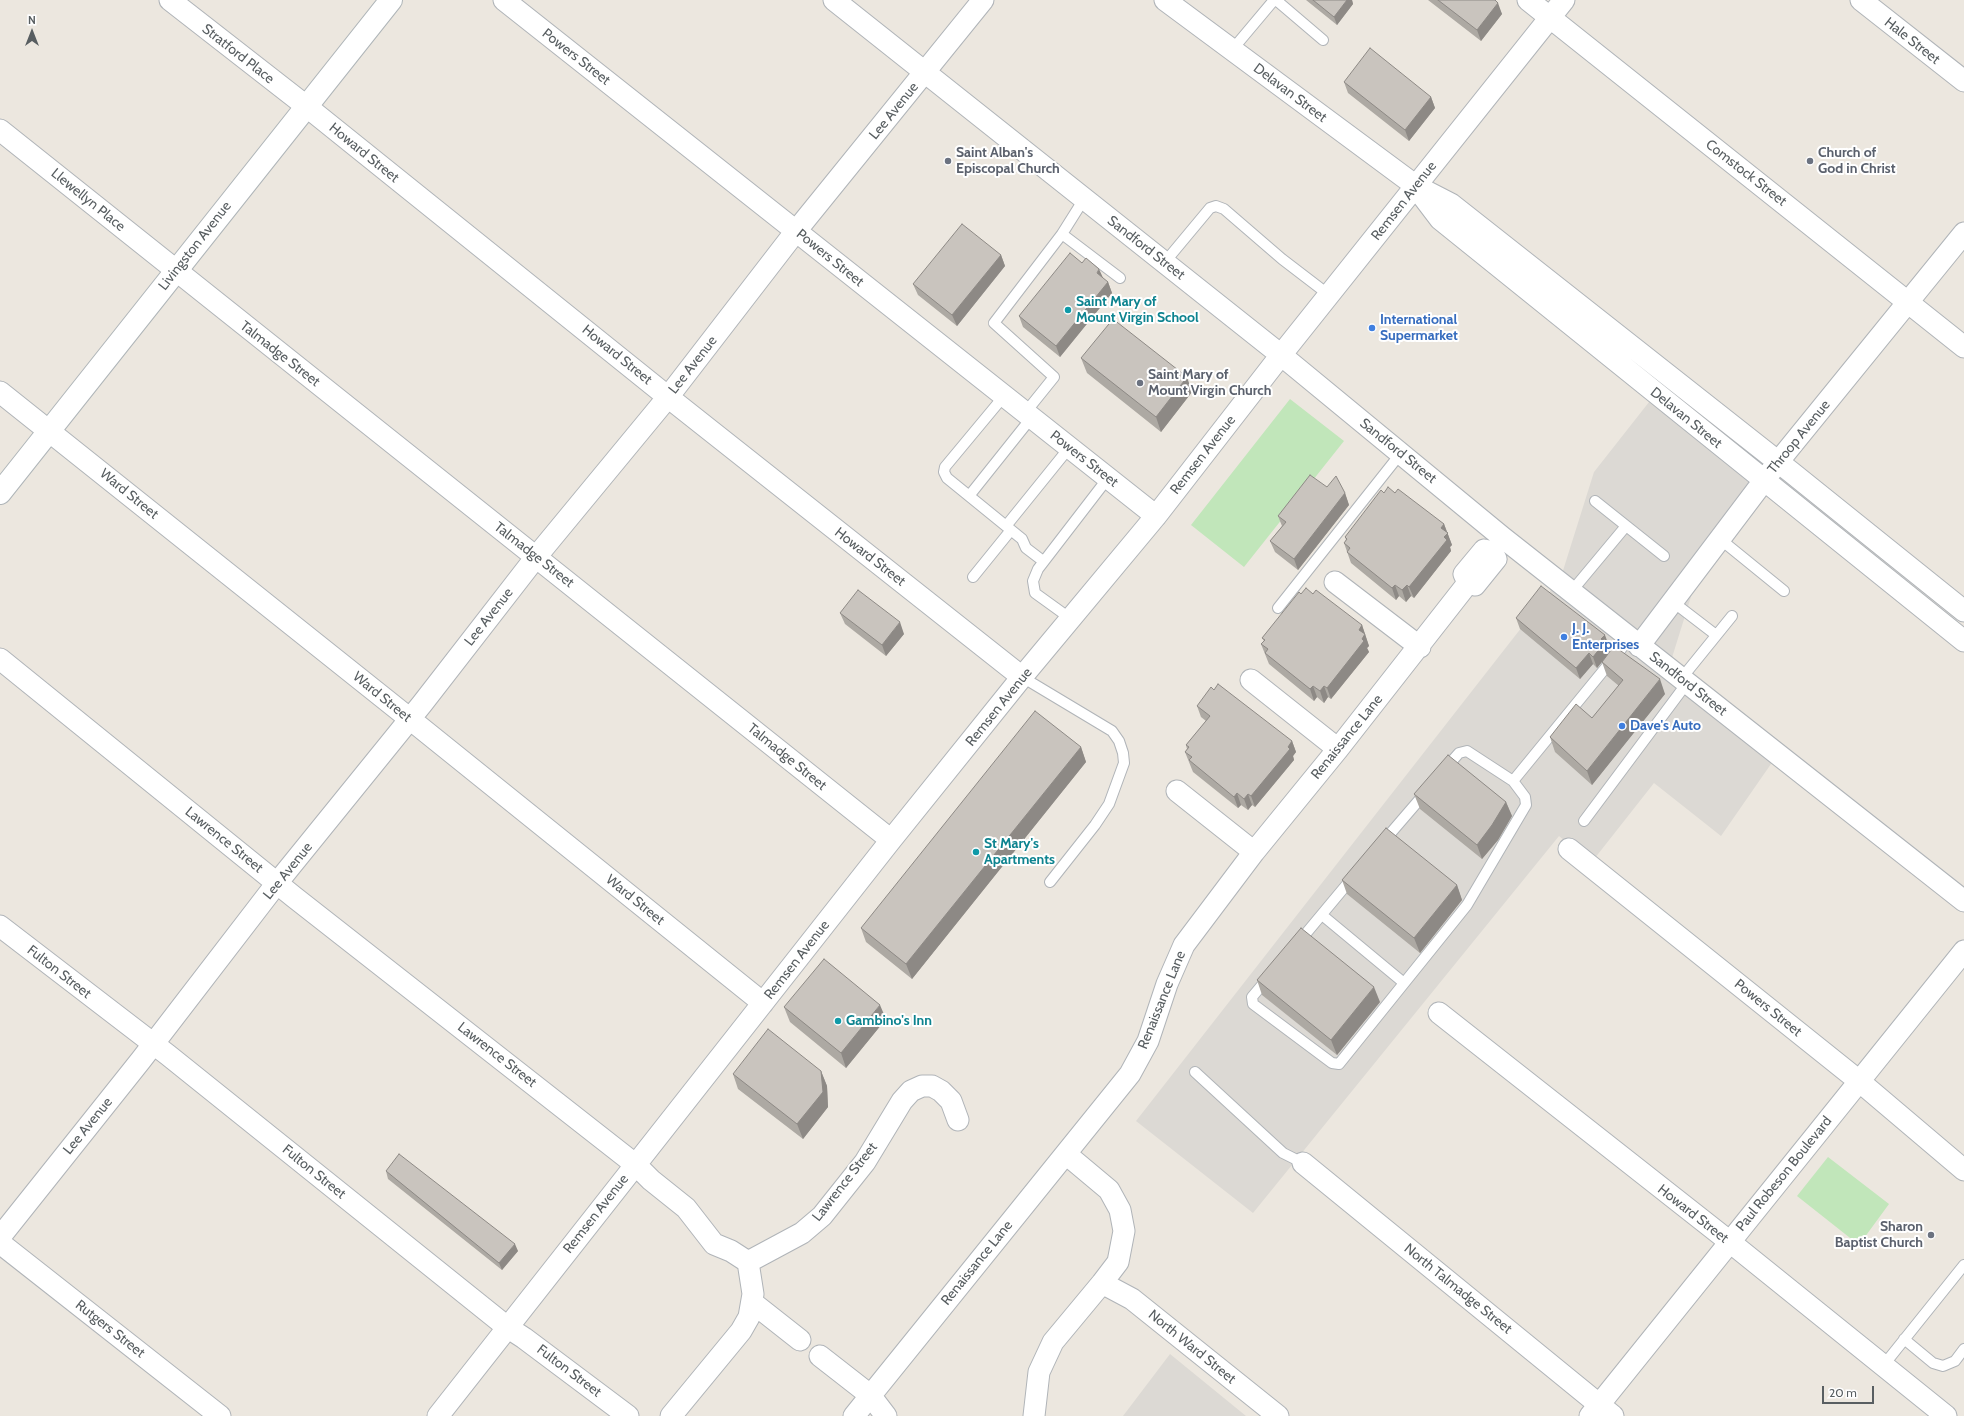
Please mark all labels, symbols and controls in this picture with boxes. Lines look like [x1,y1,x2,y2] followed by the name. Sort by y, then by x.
[12,12,52,52] north arrow
[28,13,36,27] text: N
[1881,14,1943,68] street label: Hale Street
[199,21,277,87] street label: Stratford Place
[538,25,614,89] street label: Powers Street
[1250,60,1330,126] street label: Delavan Street
[866,79,922,143] street label: Lee Avenue
[326,120,402,186] street label: Howard Street
[1702,136,1790,210] street label: Comstock Street
[956,145,1060,178] place label: Saint Alban's Episcopal Church
[1818,145,1896,178] place label: Church of God in Christ
[943,156,953,166] marker: Saint Alban's Episcopal Church
[1805,156,1815,166] marker: Church of God in Christ
[1368,158,1440,244] street label: Remsen Avenue
[48,165,128,235] street label: Llewellyn Place
[155,198,235,294] street label: Livingston Avenue
[1104,212,1188,284] street label: Sandford Street
[793,226,867,290] street label: Powers Street
[1076,294,1199,326] place label: Saint Mary of Mount Virgin School
[1063,305,1073,315] marker: Saint Mary of Mount Virgin School
[1380,312,1458,344] place label: International Supermarket
[237,318,323,390] street label: Talmadge Street
[579,322,655,388] street label: Howard Street
[1367,323,1377,333] marker: International Supermarket
[665,333,721,397] street label: Lee Avenue
[1148,367,1271,400] place label: Saint Mary of Mount Virgin Church
[1135,378,1145,388] marker: Saint Mary of Mount Virgin Church
[1647,384,1725,452] street label: Delavan Street
[1764,397,1834,477] street label: Throop Avenue
[1167,412,1239,498] street label: Remsen Avenue
[1356,415,1440,487] street label: Sandford Street
[1046,427,1122,491] street label: Powers Street
[96,465,162,523] street label: Ward Street
[491,519,577,591] street label: Talmadge Street
[831,524,909,590] street label: Howard Street
[461,585,517,649] street label: Lee Avenue
[1572,621,1639,654] place label: J. J. Enterprises
[1559,632,1569,642] marker: J. J. Enterprises
[1646,648,1730,720] street label: Sandford Street
[962,664,1036,750] street label: Remsen Avenue
[349,668,415,726] street label: Ward Street
[1308,691,1386,783] street label: Renaissance Lane
[1630,718,1701,734] place label: Dave's Auto
[744,720,830,794] street label: Talmadge Street
[1617,721,1627,731] marker: Dave's Auto
[182,803,266,877] street label: Lawrence Street
[984,836,1055,868] place label: St Mary's Apartments
[260,839,316,903] street label: Lee Avenue
[971,847,981,857] marker: St Mary's Apartments
[602,871,668,929] street label: Ward Street
[761,917,833,1003] street label: Remsen Avenue
[24,942,94,1002] street label: Fulton Street
[1135,949,1189,1051] street label: Renaissance Lane
[1731,976,1805,1040] street label: Powers Street
[846,1013,932,1029] place label: Gambino's Inn
[833,1016,843,1026] marker: Gambino's Inn
[454,1019,540,1091] street label: Lawrence Street
[60,1094,116,1158] street label: Lee Avenue
[1733,1113,1835,1235] street label: Paul Robeson Boulevard
[809,1139,881,1225] street label: Lawrence Street
[279,1141,349,1203] street label: Fulton Street
[560,1171,632,1257] street label: Remsen Avenue
[1654,1181,1732,1247] street label: Howard Street
[938,1217,1016,1309] street label: Renaissance Lane
[1835,1219,1923,1252] place label: Sharon Baptist Church
[1926,1230,1936,1240] marker: Sharon Baptist Church
[1401,1240,1515,1338] street label: North Talmadge Street
[72,1297,148,1361] street label: Rutgers Street
[1145,1307,1239,1387] street label: North Ward Street
[533,1341,605,1401] street label: Fulton Street
[1824,1378,1876,1404] scale bar
[1829,1385,1857,1400] text: 20 m

